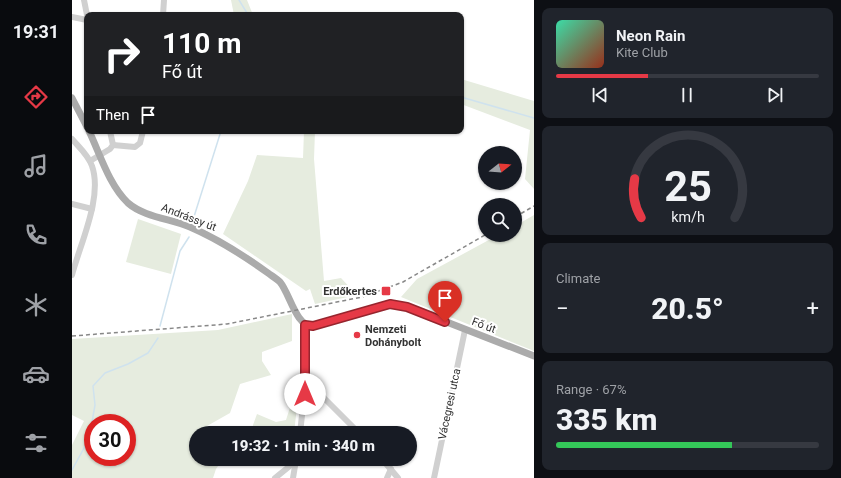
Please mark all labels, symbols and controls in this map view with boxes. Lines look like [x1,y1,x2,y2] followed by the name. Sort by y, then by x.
[13,21,59,42] text: 19:31
[162,27,241,60] text: 110 m
[616,27,685,45] text: Neon Rain
[96,28,148,80] icon: right
[616,45,668,60] text: Kite Club
[162,61,202,82] text: Fő út
[22,83,50,111] icon: directions
[589,84,611,106] icon: previous
[676,84,698,106] icon: pause
[764,84,786,106] icon: next
[137,104,159,126] icon: arrive
[96,106,129,124] text: Then
[478,146,522,190] north arrow
[478,146,522,242] map controls
[22,152,50,180] icon: music
[664,162,711,211] text: 25
[478,198,522,242] button: search
[159,201,219,234] street label: Andrássy út
[671,209,704,225] text: km/h
[22,221,50,249] icon: phone
[556,271,600,286] text: Climate
[428,281,462,322] pin
[323,285,377,298] place label: Erdőkertes
[380,285,392,297] marker: Erdőkertes
[434,287,456,309] icon: arrive
[22,291,50,319] icon: climate
[651,291,724,326] text: 20.5°
[556,296,569,321] text: −
[807,296,819,321] text: +
[470,315,498,336] street label: Fő út
[365,323,421,349] place label: Nemzeti Dohánybolt
[352,330,362,340] marker: Nemzeti Dohánybolt
[22,360,50,388] icon: car
[436,367,463,441] street label: Vácegresi utca
[284,373,326,415] position arrow
[556,382,626,397] text: Range · 67%
[556,402,658,437] text: 335 km
[84,414,136,466] speed limit sign: 30
[22,429,50,457] icon: filters
[231,437,375,455] text: 19:32 · 1 min · 340 m

